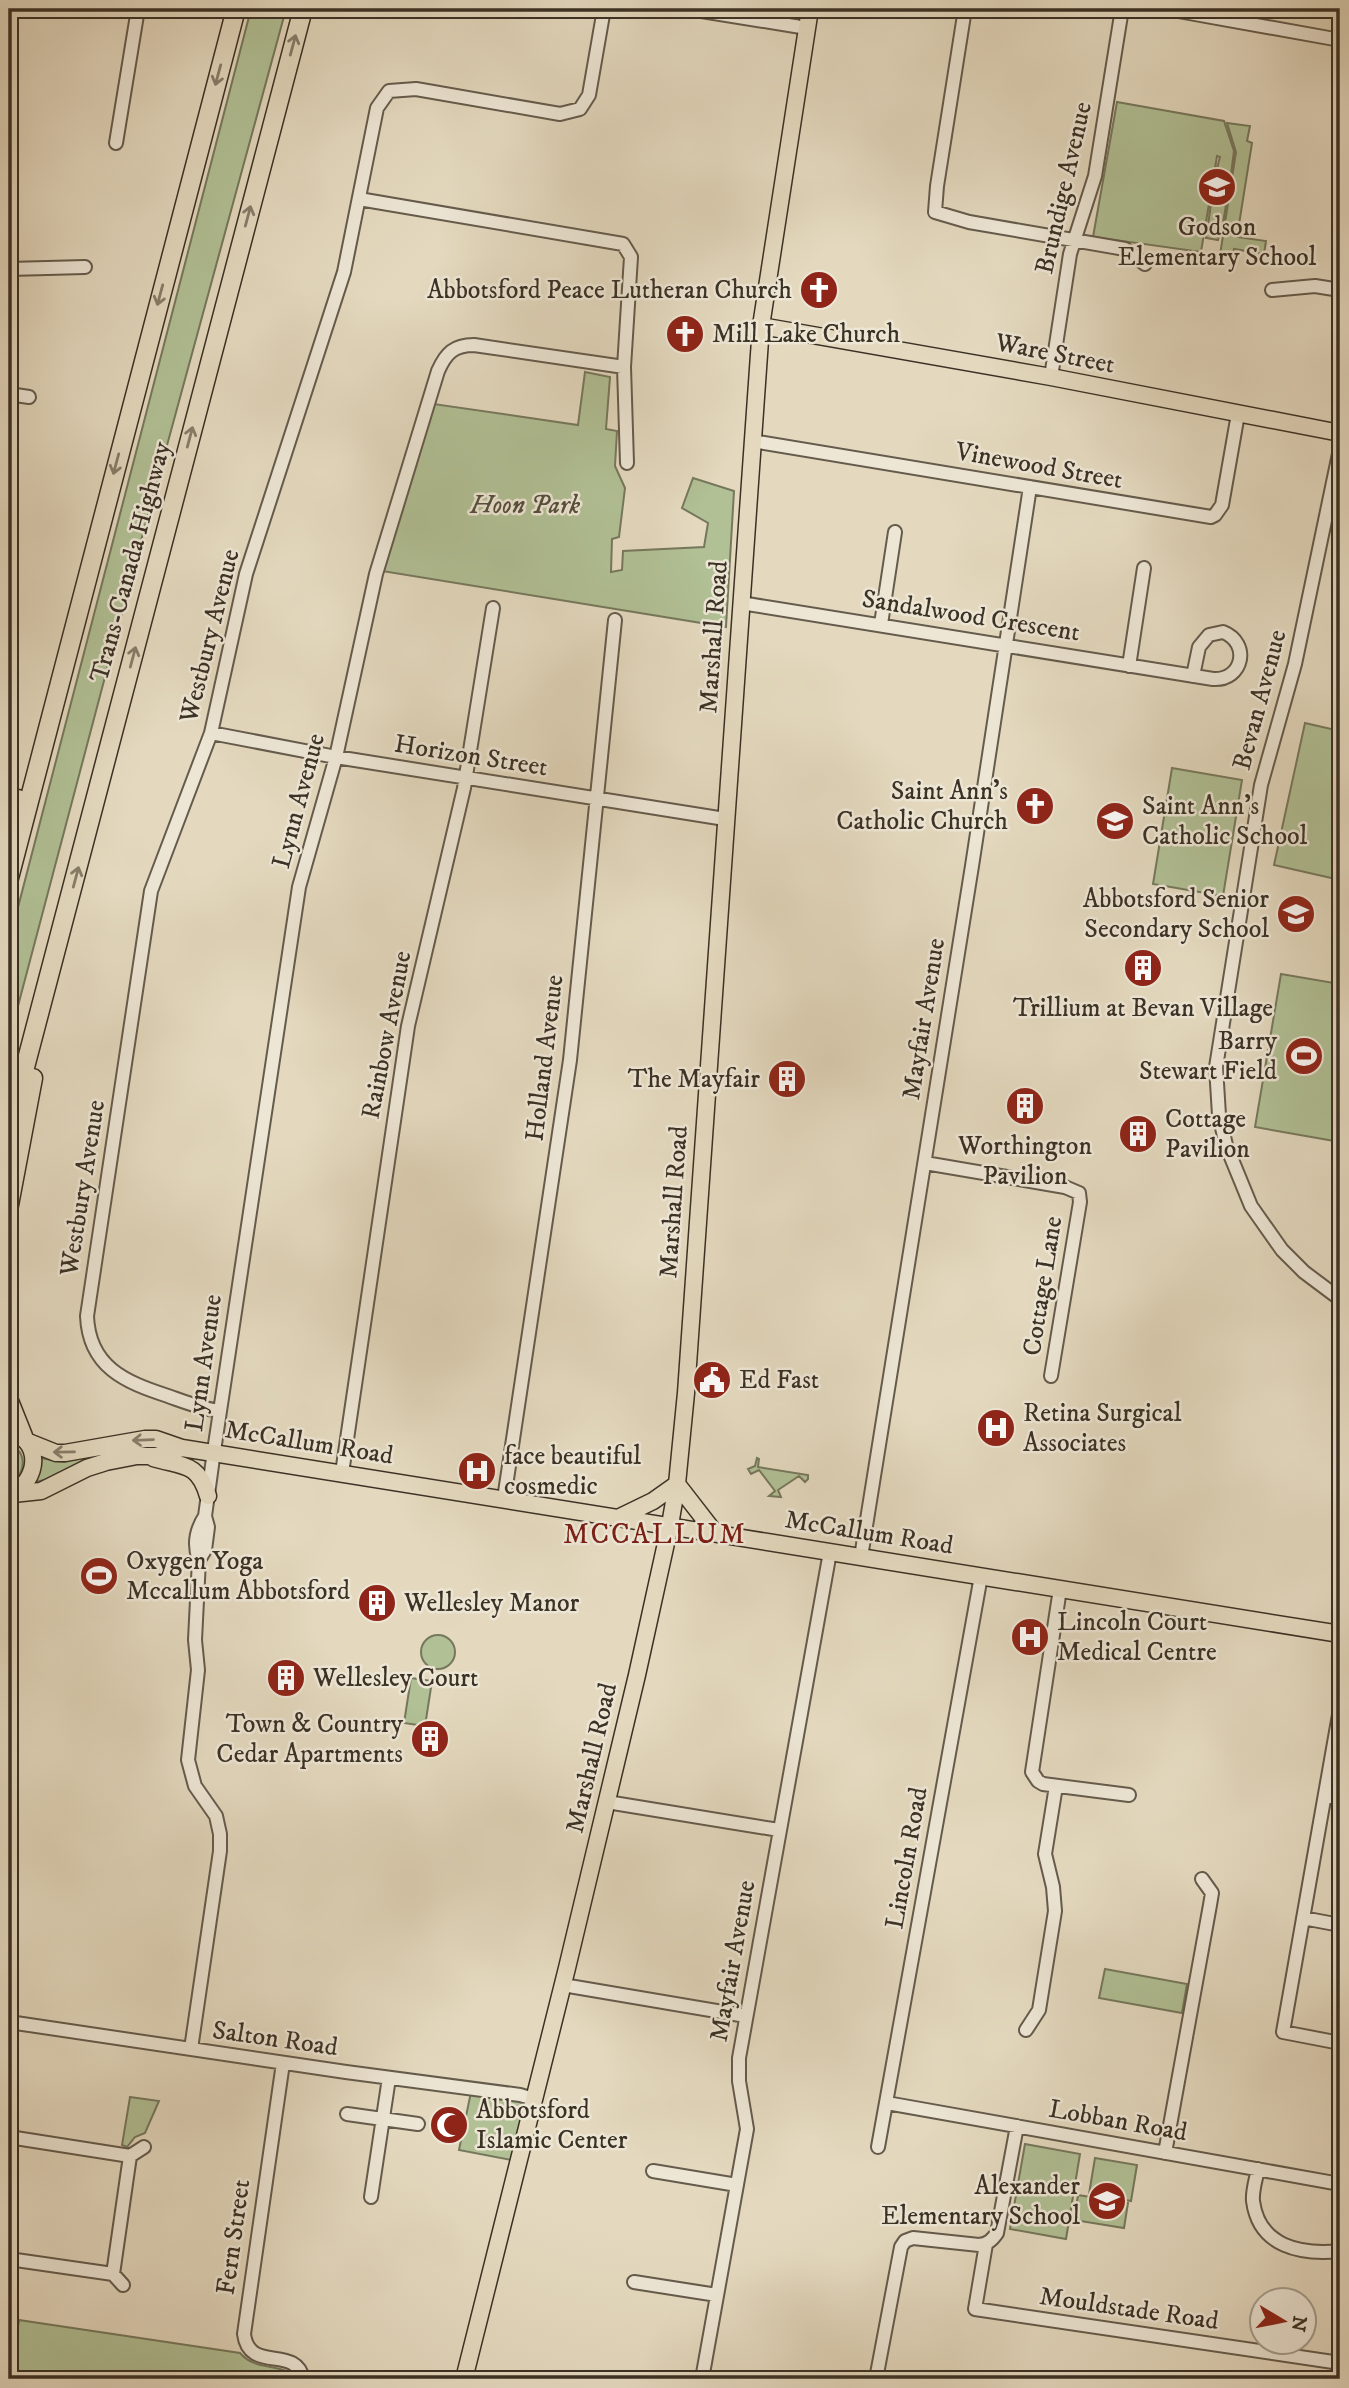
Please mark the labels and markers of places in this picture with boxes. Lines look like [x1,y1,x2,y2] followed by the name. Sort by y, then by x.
[1196,166,1238,208] school or university icon: Godson Elementary School
[1118,211,1317,274] place label: Godson Elementary School
[798,269,840,311] church icon: Abbotsford Peace Lutheran Church
[427,274,792,307] place label: Abbotsford Peace Lutheran Church
[664,313,706,355] church icon: Mill Lake Church
[712,318,901,351] place label: Mill Lake Church
[836,775,1008,838] place label: Saint Ann's Catholic Church
[1014,785,1056,827] church icon: Saint Ann's Catholic Church
[1142,790,1308,853] place label: Saint Ann's Catholic School
[1094,800,1136,842] school or university icon: Saint Ann's Catholic School
[1083,883,1269,946] place label: Abbotsford Senior Secondary School
[1275,893,1317,935] school or university icon: Abbotsford Senior Secondary School
[1122,947,1164,989] building icon: Trillium at Bevan Village
[1013,992,1273,1025] place label: Trillium at Bevan Village
[1139,1025,1278,1088] place label: Barry Stewart Field
[1283,1035,1325,1077] sports icon: Barry Stewart Field
[766,1058,808,1100] building icon: The Mayfair
[628,1063,760,1096] place label: The Mayfair
[1004,1085,1046,1127] building icon: Worthington Pavilion
[1165,1103,1250,1166] place label: Cottage Pavilion
[1117,1113,1159,1155] building icon: Cottage Pavilion
[957,1130,1093,1193] place label: Worthington Pavilion
[691,1359,733,1401] public building icon: Ed Fast
[739,1364,819,1397] place label: Ed Fast
[1023,1397,1182,1460] place label: Retina Surgical Associates
[975,1407,1017,1449] hospital icon: Retina Surgical Associates
[504,1440,641,1503] place label: face beautiful cosmedic
[456,1450,498,1492] hospital icon: face beautiful cosmedic
[126,1545,350,1608] place label: Oxygen Yoga Mccallum Abbotsford
[78,1555,120,1597] sports icon: Oxygen Yoga Mccallum Abbotsford
[356,1582,398,1624] building icon: Wellesley Manor
[403,1587,580,1620] place label: Wellesley Manor
[1057,1606,1217,1669] place label: Lincoln Court Medical Centre
[1009,1616,1051,1658] hospital icon: Lincoln Court Medical Centre
[265,1657,307,1699] building icon: Wellesley Court
[312,1662,478,1695] place label: Wellesley Court
[216,1708,404,1771] place label: Town & Country Cedar Apartments
[409,1718,451,1760] building icon: Town & Country Cedar Apartments
[476,2094,628,2157] place label: Abbotsford Islamic Center
[428,2104,470,2146] mosque icon: Abbotsford Islamic Center
[881,2170,1080,2233] place label: Alexander Elementary School
[1086,2180,1128,2222] school or university icon: Alexander Elementary School

